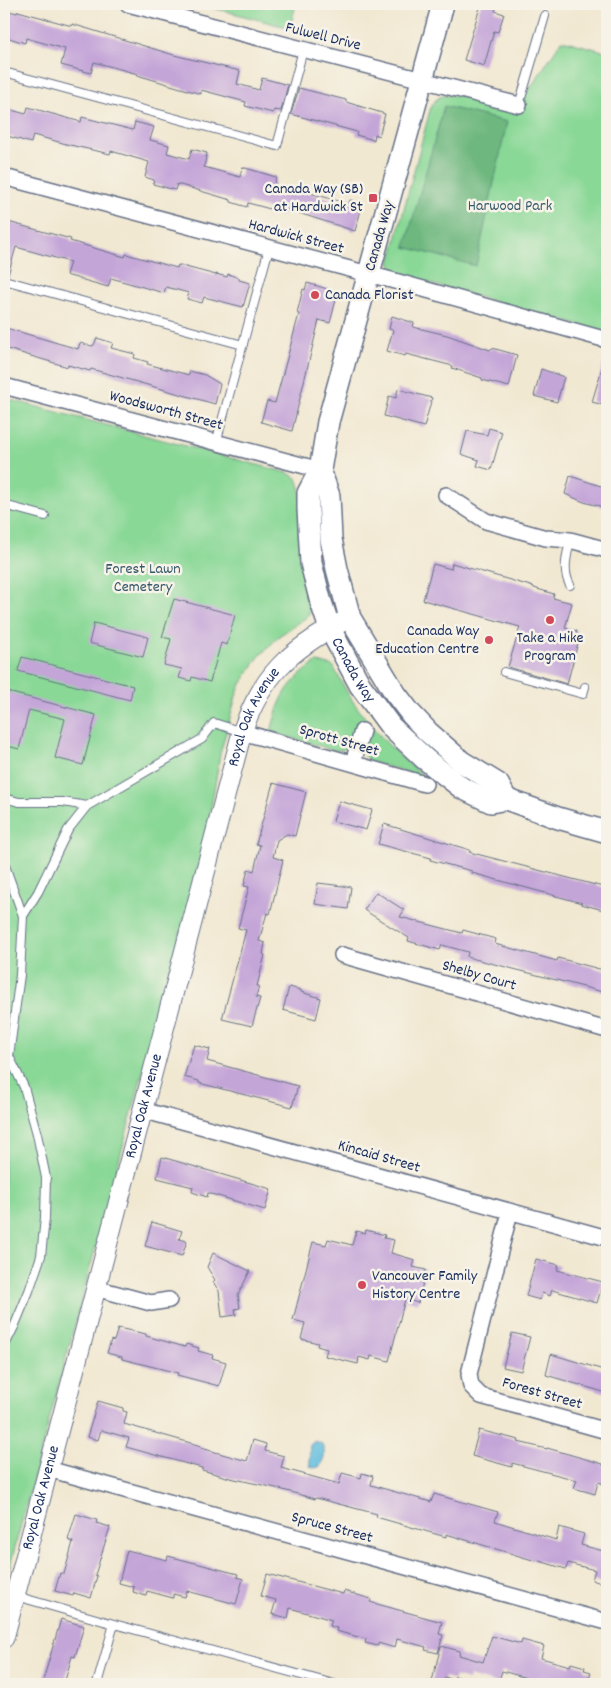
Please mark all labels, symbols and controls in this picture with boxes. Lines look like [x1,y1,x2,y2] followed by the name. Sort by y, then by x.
[283,16,363,58] street label: Fulwell Drive
[265,178,363,219] place label: Canada Way (SB) at Hardwick St
[367,192,379,204] marker: Canada Way (SB) at Hardwick St
[468,195,552,218] park label: Harwood Park
[359,198,401,274] street label: Canada Way
[246,213,346,261] street label: Hardwick Street
[325,284,414,307] place label: Canada Florist
[309,289,321,301] marker: Canada Florist
[107,385,225,437] street label: Woodsworth Street
[105,558,181,599] park label: Forest Lawn Cemetery
[544,614,556,626] marker: Take a Hike Program
[375,620,480,661] place label: Canada Way Education Centre
[516,627,584,668] place label: Take a Hike Program
[325,633,381,708] street label: Canada Way
[483,634,495,646] marker: Canada Way Education Centre
[222,662,286,769] street label: Royal Oak Avenue
[296,719,382,763] street label: Sprott Street
[439,954,519,998] street label: Shelby Court
[119,1051,168,1161] street label: Royal Oak Avenue
[335,1134,423,1180] street label: Kincaid Street
[372,1265,478,1306] place label: Vancouver Family History Centre
[356,1279,368,1291] marker: Vancouver Family History Centre
[499,1372,585,1416] street label: Forest Street
[16,1443,66,1553] street label: Royal Oak Avenue
[289,1506,375,1550] street label: Spruce Street

